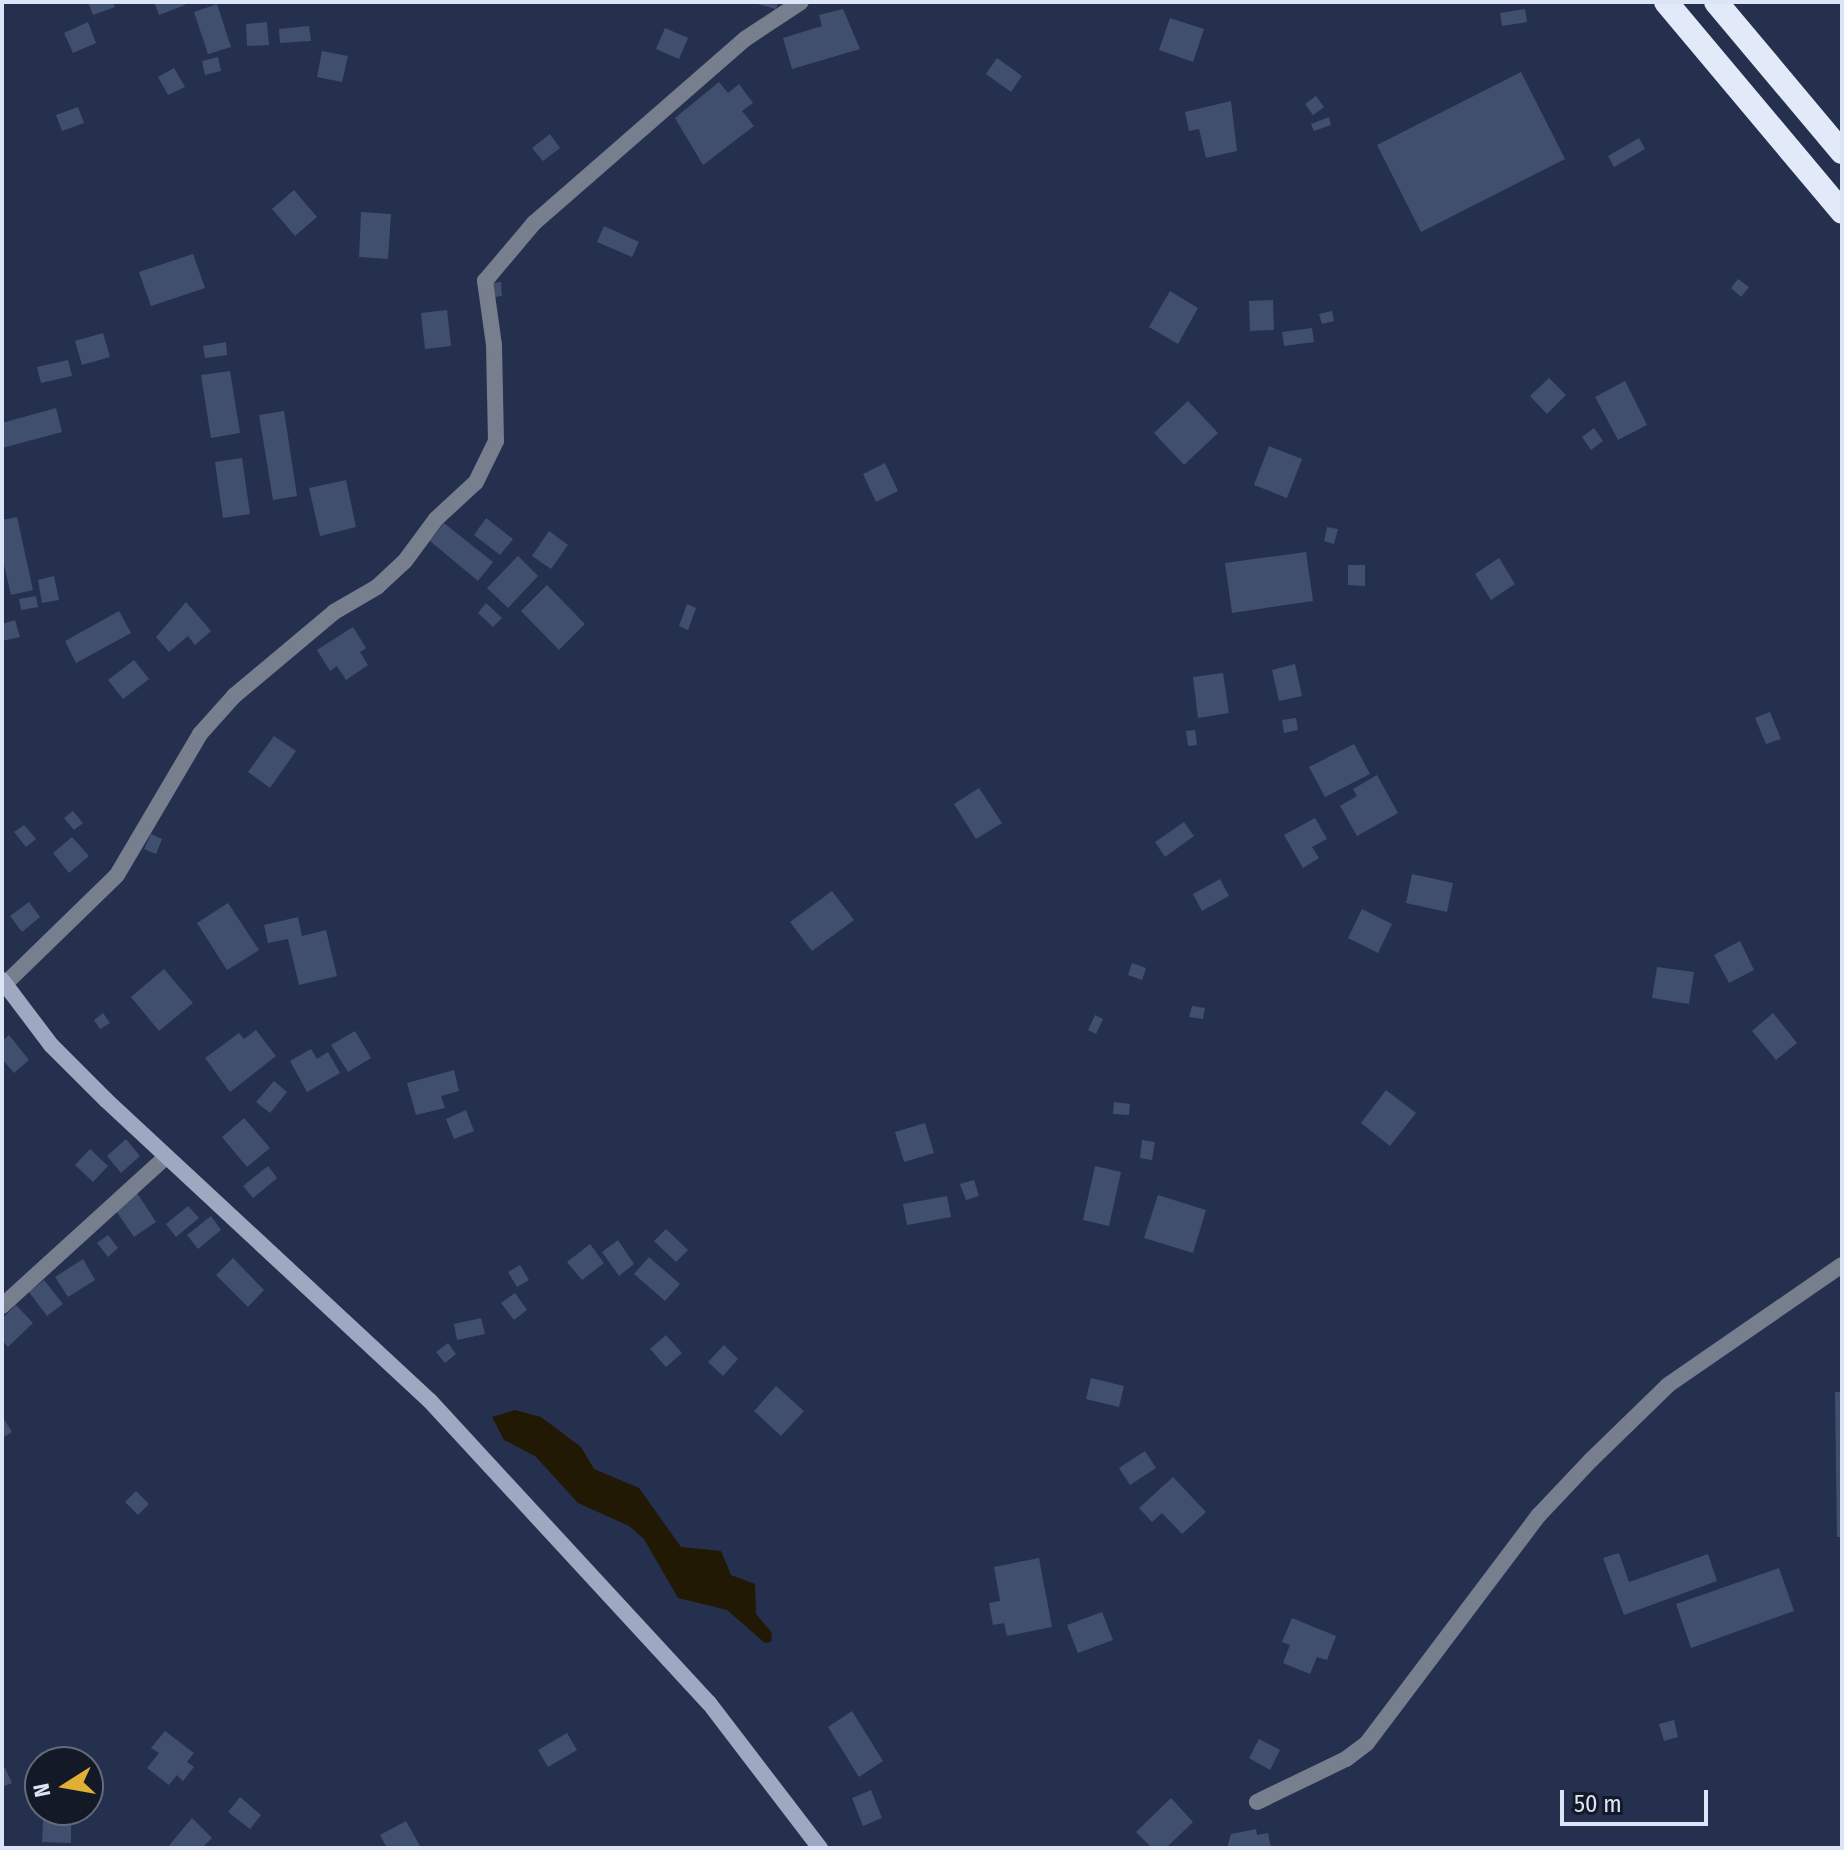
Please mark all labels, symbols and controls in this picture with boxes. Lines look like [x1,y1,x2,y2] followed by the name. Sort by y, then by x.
[24,1746,104,1826] north arrow
[1564,1774,1712,1824] scale bar
[27,1781,56,1799] text: N
[1574,1790,1622,1818] text: 50 m

